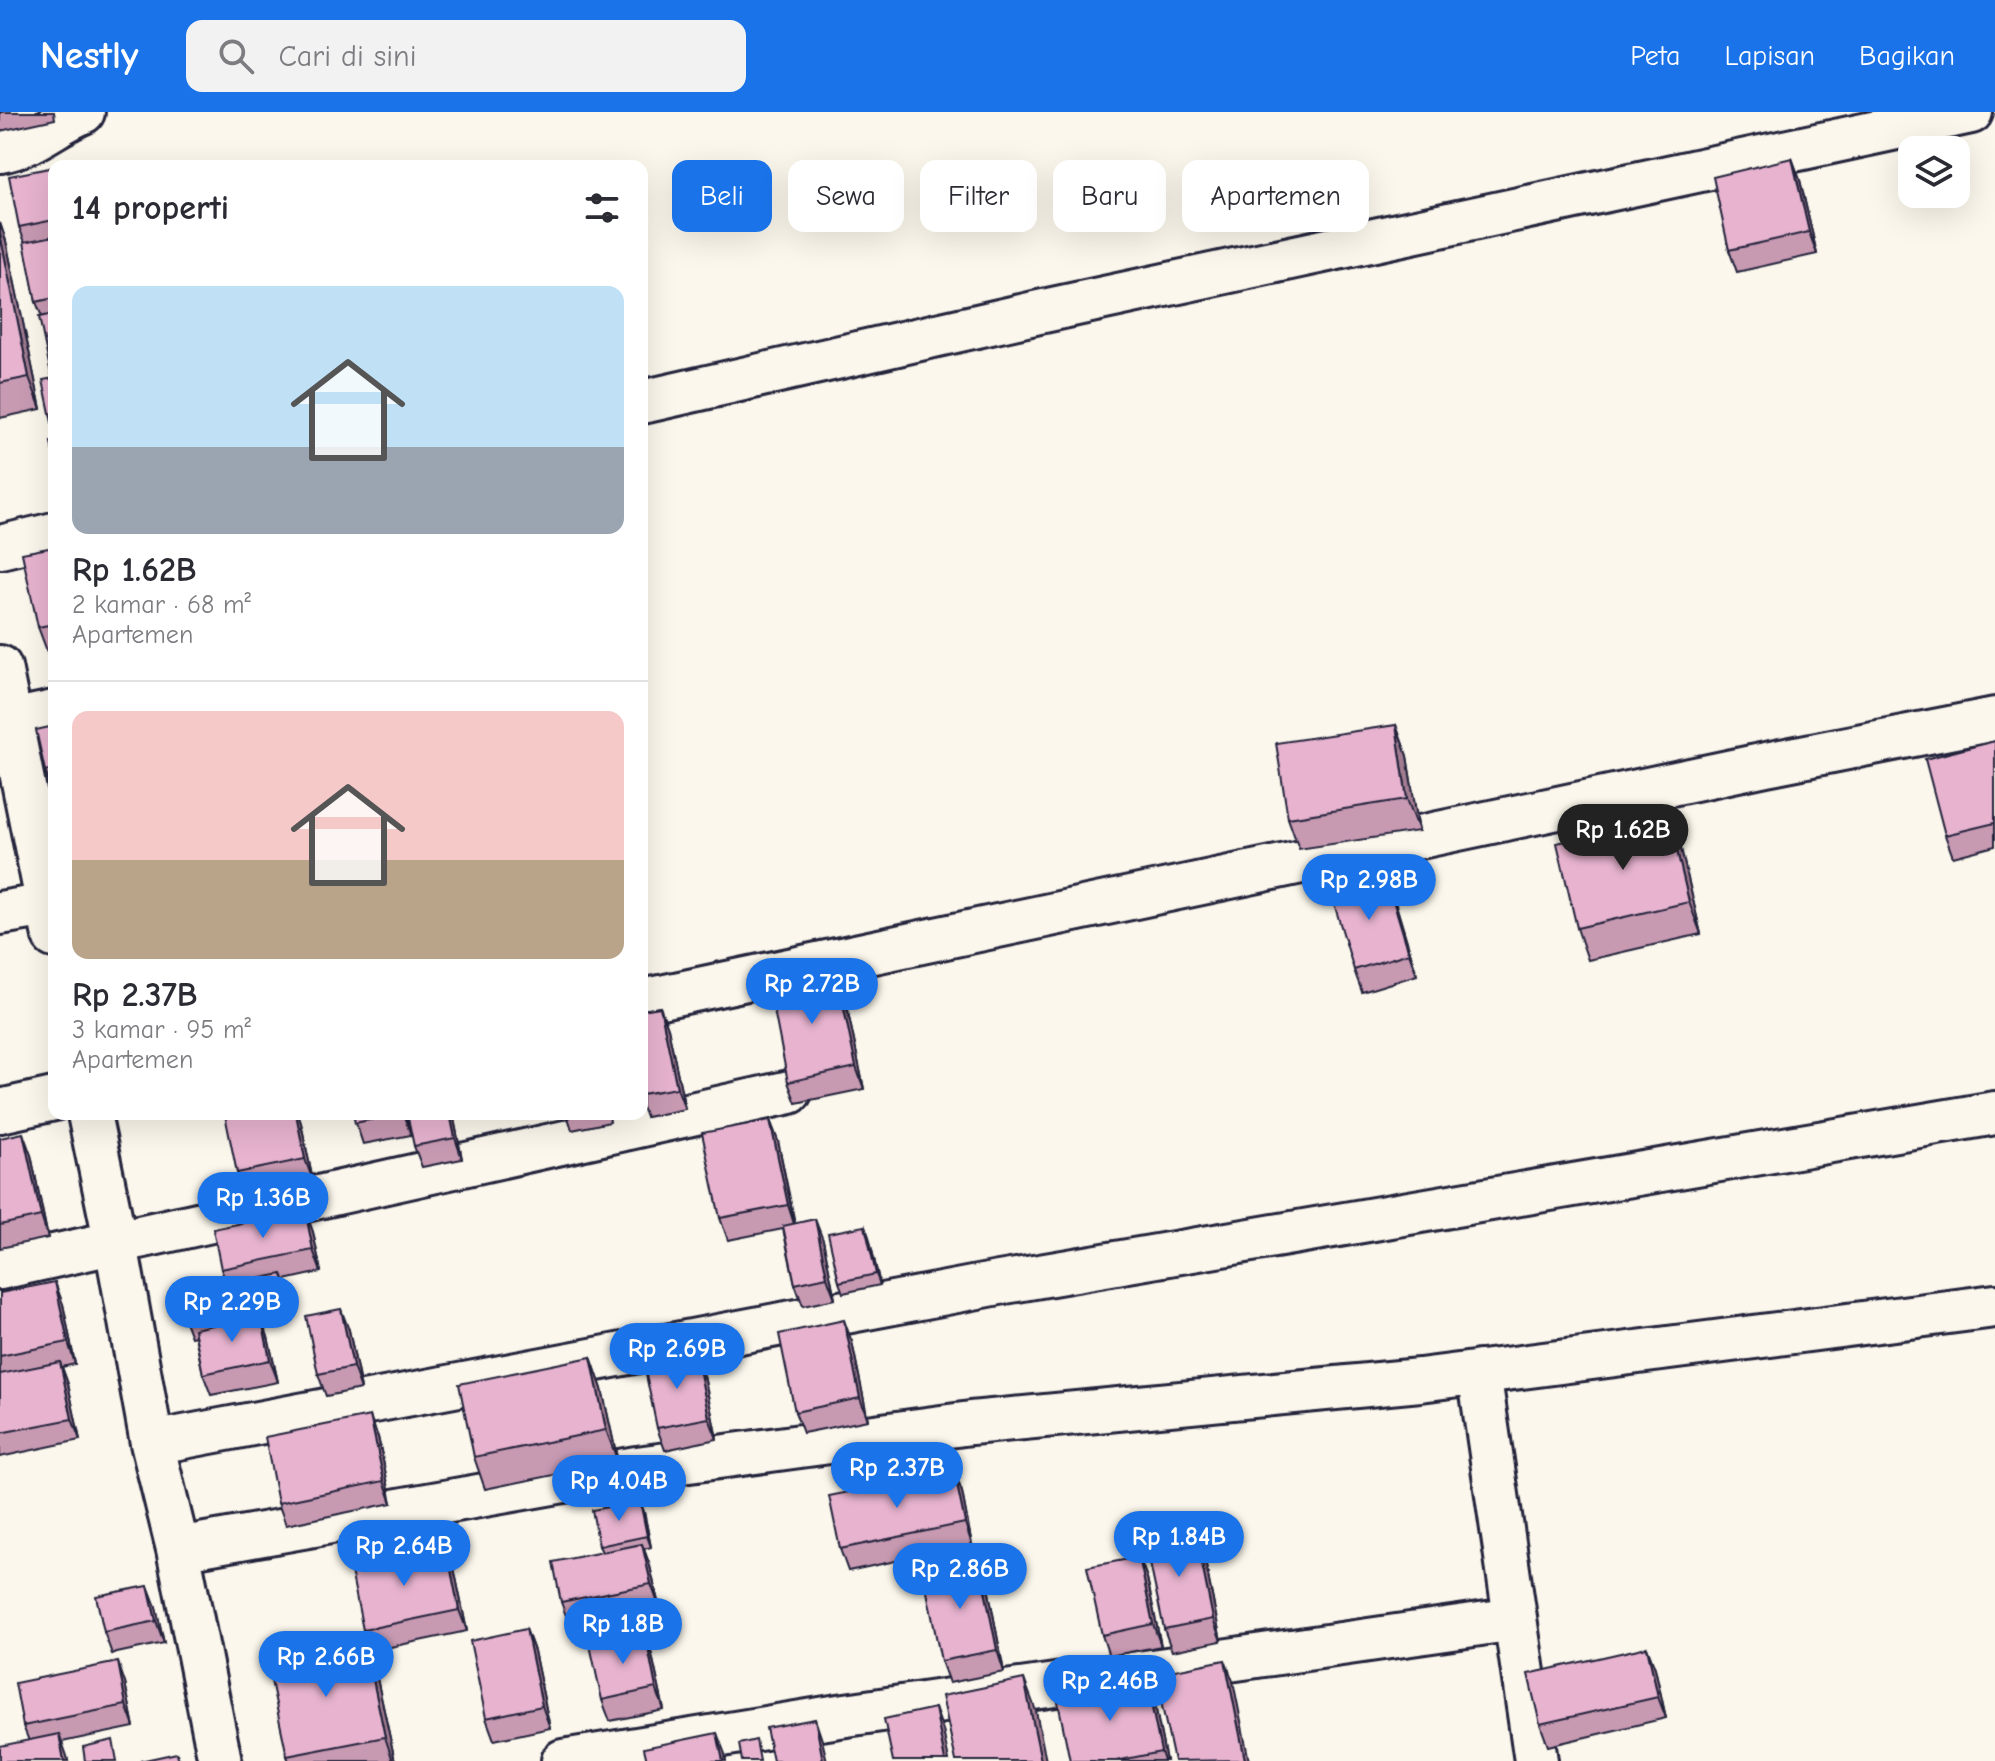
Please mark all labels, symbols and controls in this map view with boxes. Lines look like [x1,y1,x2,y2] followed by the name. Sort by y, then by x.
[186,20,746,92] search box
[40,34,138,78] text: Nestly
[214,34,258,78] icon: search
[278,39,416,74] text: Cari di sini
[1630,40,1680,72] text: Peta
[1724,40,1815,72] text: Lapisan
[1859,40,1955,72] text: Bagikan
[1898,136,1970,208] map controls
[1898,136,1970,208] button: layers
[672,160,772,232] chip: Beli
[788,160,904,232] chip: Sewa
[920,160,1037,232] chip: Filter
[1053,160,1166,232] chip: Baru
[1182,160,1369,232] chip: Apartemen
[580,186,624,230] icon: filters
[72,188,229,228] text: 14 properti
[276,338,420,482] icon: home
[72,550,197,590] text: Rp 1.62B
[72,590,251,620] text: 2 kamar · 68 m²
[72,620,193,650] text: Apartemen
[276,763,420,907] icon: home
[1540,804,1706,872] pin: Rp 1.62B
[1575,815,1671,845] text: Rp 1.62B
[1286,854,1452,922] pin: Rp 2.98B
[1320,865,1418,895] text: Rp 2.98B
[729,958,895,1026] pin: Rp 2.72B
[764,969,860,999] text: Rp 2.72B
[72,975,198,1015] text: Rp 2.37B
[72,1015,251,1045] text: 3 kamar · 95 m²
[72,1045,193,1075] text: Apartemen
[180,1172,346,1240] pin: Rp 1.36B
[215,1183,311,1213] text: Rp 1.36B
[149,1276,315,1344] pin: Rp 2.29B
[183,1287,281,1317] text: Rp 2.29B
[594,1323,760,1391] pin: Rp 2.69B
[628,1334,726,1364] text: Rp 2.69B
[814,1442,980,1510] pin: Rp 2.37B
[849,1453,945,1483] text: Rp 2.37B
[536,1455,702,1523] pin: Rp 4.04B
[570,1466,668,1496] text: Rp 4.04B
[1096,1511,1262,1579] pin: Rp 1.84B
[321,1520,487,1588] pin: Rp 2.64B
[1132,1522,1226,1552] text: Rp 1.84B
[355,1531,453,1561] text: Rp 2.64B
[877,1543,1043,1611] pin: Rp 2.86B
[911,1554,1009,1584] text: Rp 2.86B
[549,1598,697,1666] pin: Rp 1.8B
[582,1609,664,1639] text: Rp 1.8B
[243,1631,409,1699] pin: Rp 2.66B
[277,1642,375,1672] text: Rp 2.66B
[1027,1655,1193,1723] pin: Rp 2.46B
[1061,1666,1159,1696] text: Rp 2.46B

